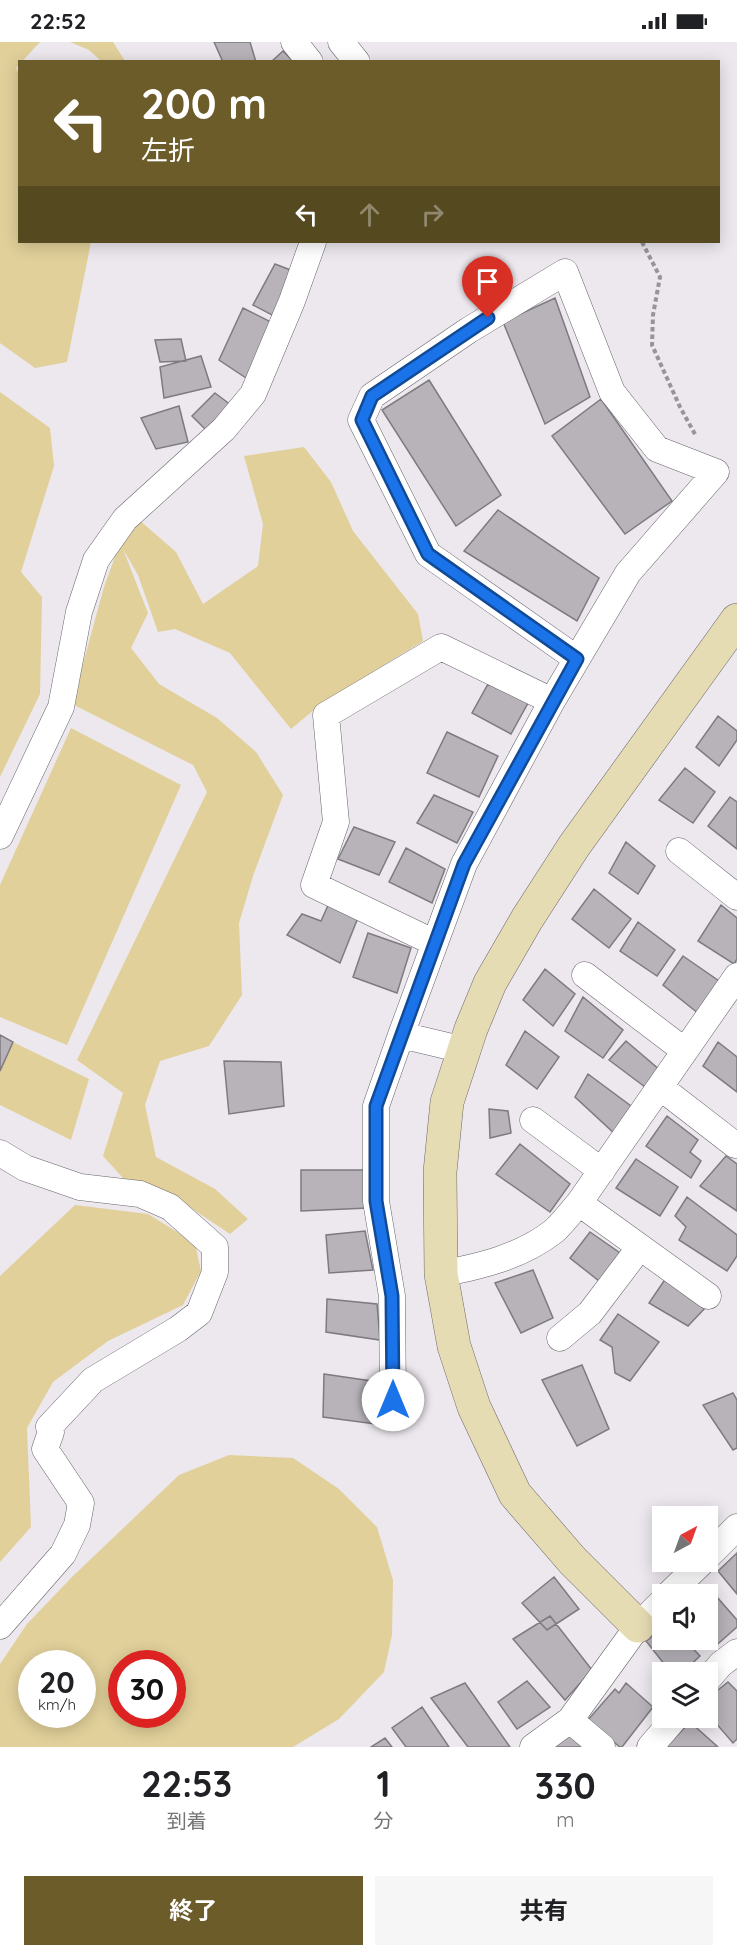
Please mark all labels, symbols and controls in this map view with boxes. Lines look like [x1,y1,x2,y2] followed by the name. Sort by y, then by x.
[30,7,86,35] text: 22:52
[141,77,267,130] text: 200 m
[42,84,120,162] icon: left
[141,133,195,167] text: 左折
[290,198,323,231] icon: left
[353,198,386,231] icon: ahead
[416,198,449,231] icon: right
[462,256,513,318] pin
[471,265,504,298] icon: arrive
[361,1368,425,1432] position arrow
[652,1506,718,1572] north arrow
[652,1506,718,1728] map controls
[652,1584,718,1650] button: sound
[108,1650,186,1728] speed limit sign: 30
[652,1662,718,1728] button: layers
[39,1663,75,1701] text: 20
[38,1695,76,1714] text: km/h
[141,1761,232,1806] text: 22:53
[377,1761,391,1806] text: 1
[535,1763,596,1808] text: 330
[556,1807,574,1832] text: m
[167,1808,207,1833] text: 到着
[374,1808,394,1833] text: 分
[24,1876,363,1945] button: 終了
[375,1876,713,1945] button: 共有

